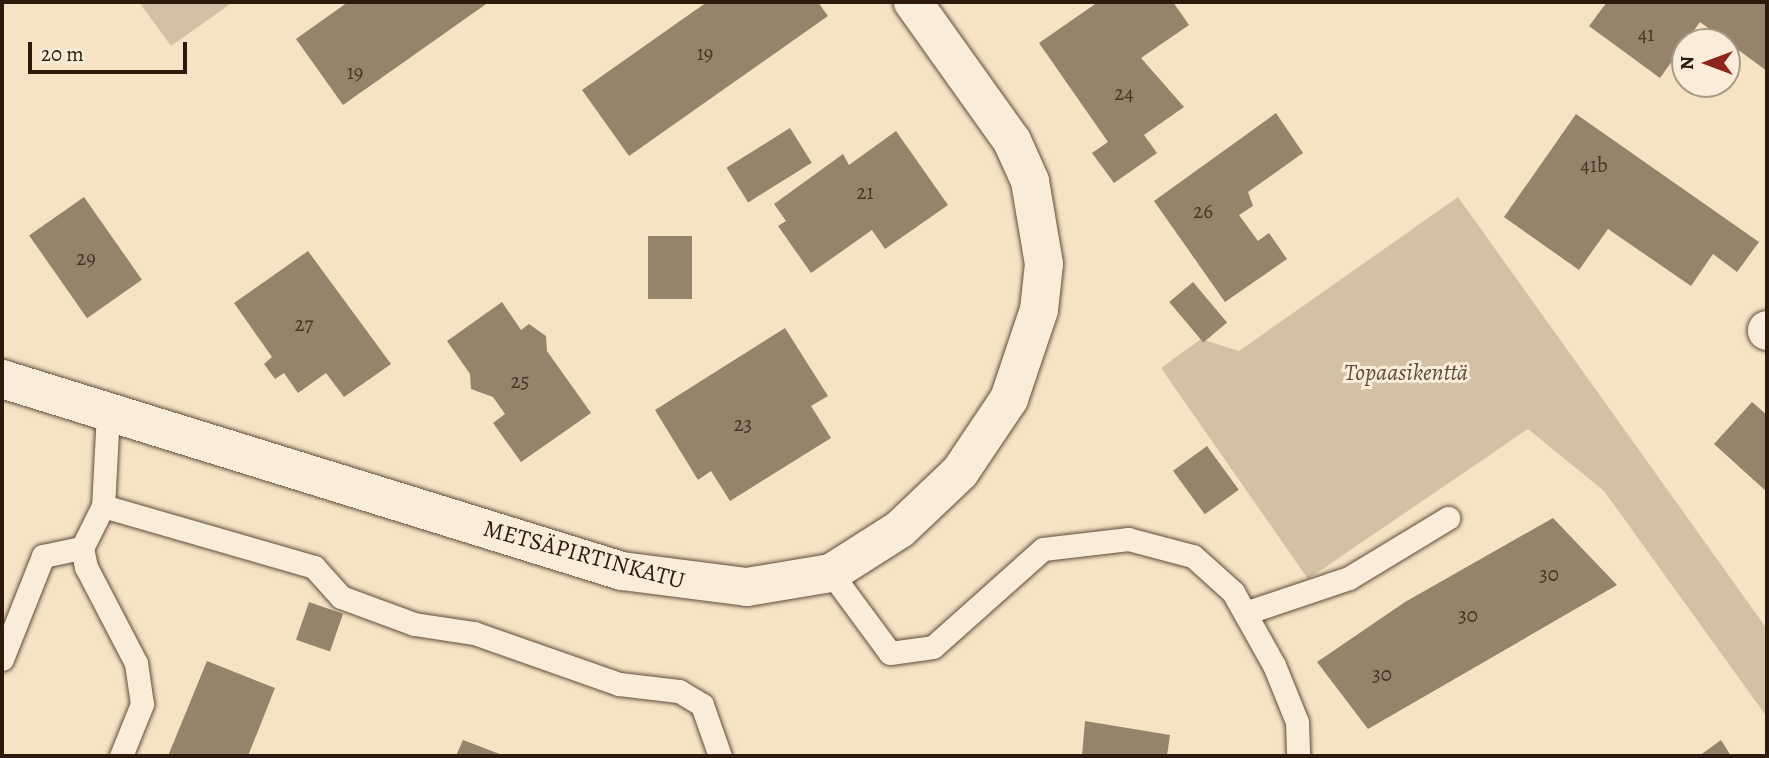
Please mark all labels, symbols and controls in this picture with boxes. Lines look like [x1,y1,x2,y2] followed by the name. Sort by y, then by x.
[1638,21,1654,47] house number: 41
[32,28,191,72] scale bar
[1671,28,1741,98] north arrow
[41,40,84,68] text: 20 m
[697,40,713,66] house number: 19
[1674,56,1700,70] text: N
[347,59,363,85] house number: 19
[1114,80,1134,106] house number: 24
[1580,152,1608,178] house number: 41b
[856,179,874,205] house number: 21
[1193,198,1213,224] house number: 26
[76,245,96,271] house number: 29
[295,311,313,337] house number: 27
[1344,359,1468,387] park label: Topaasikenttä
[510,368,530,394] house number: 25
[734,411,752,437] house number: 23
[480,514,688,596] street label: METSÄPIRTINKATU
[1539,561,1559,587] house number: 30
[1458,602,1478,628] house number: 30
[1372,661,1392,687] house number: 30

